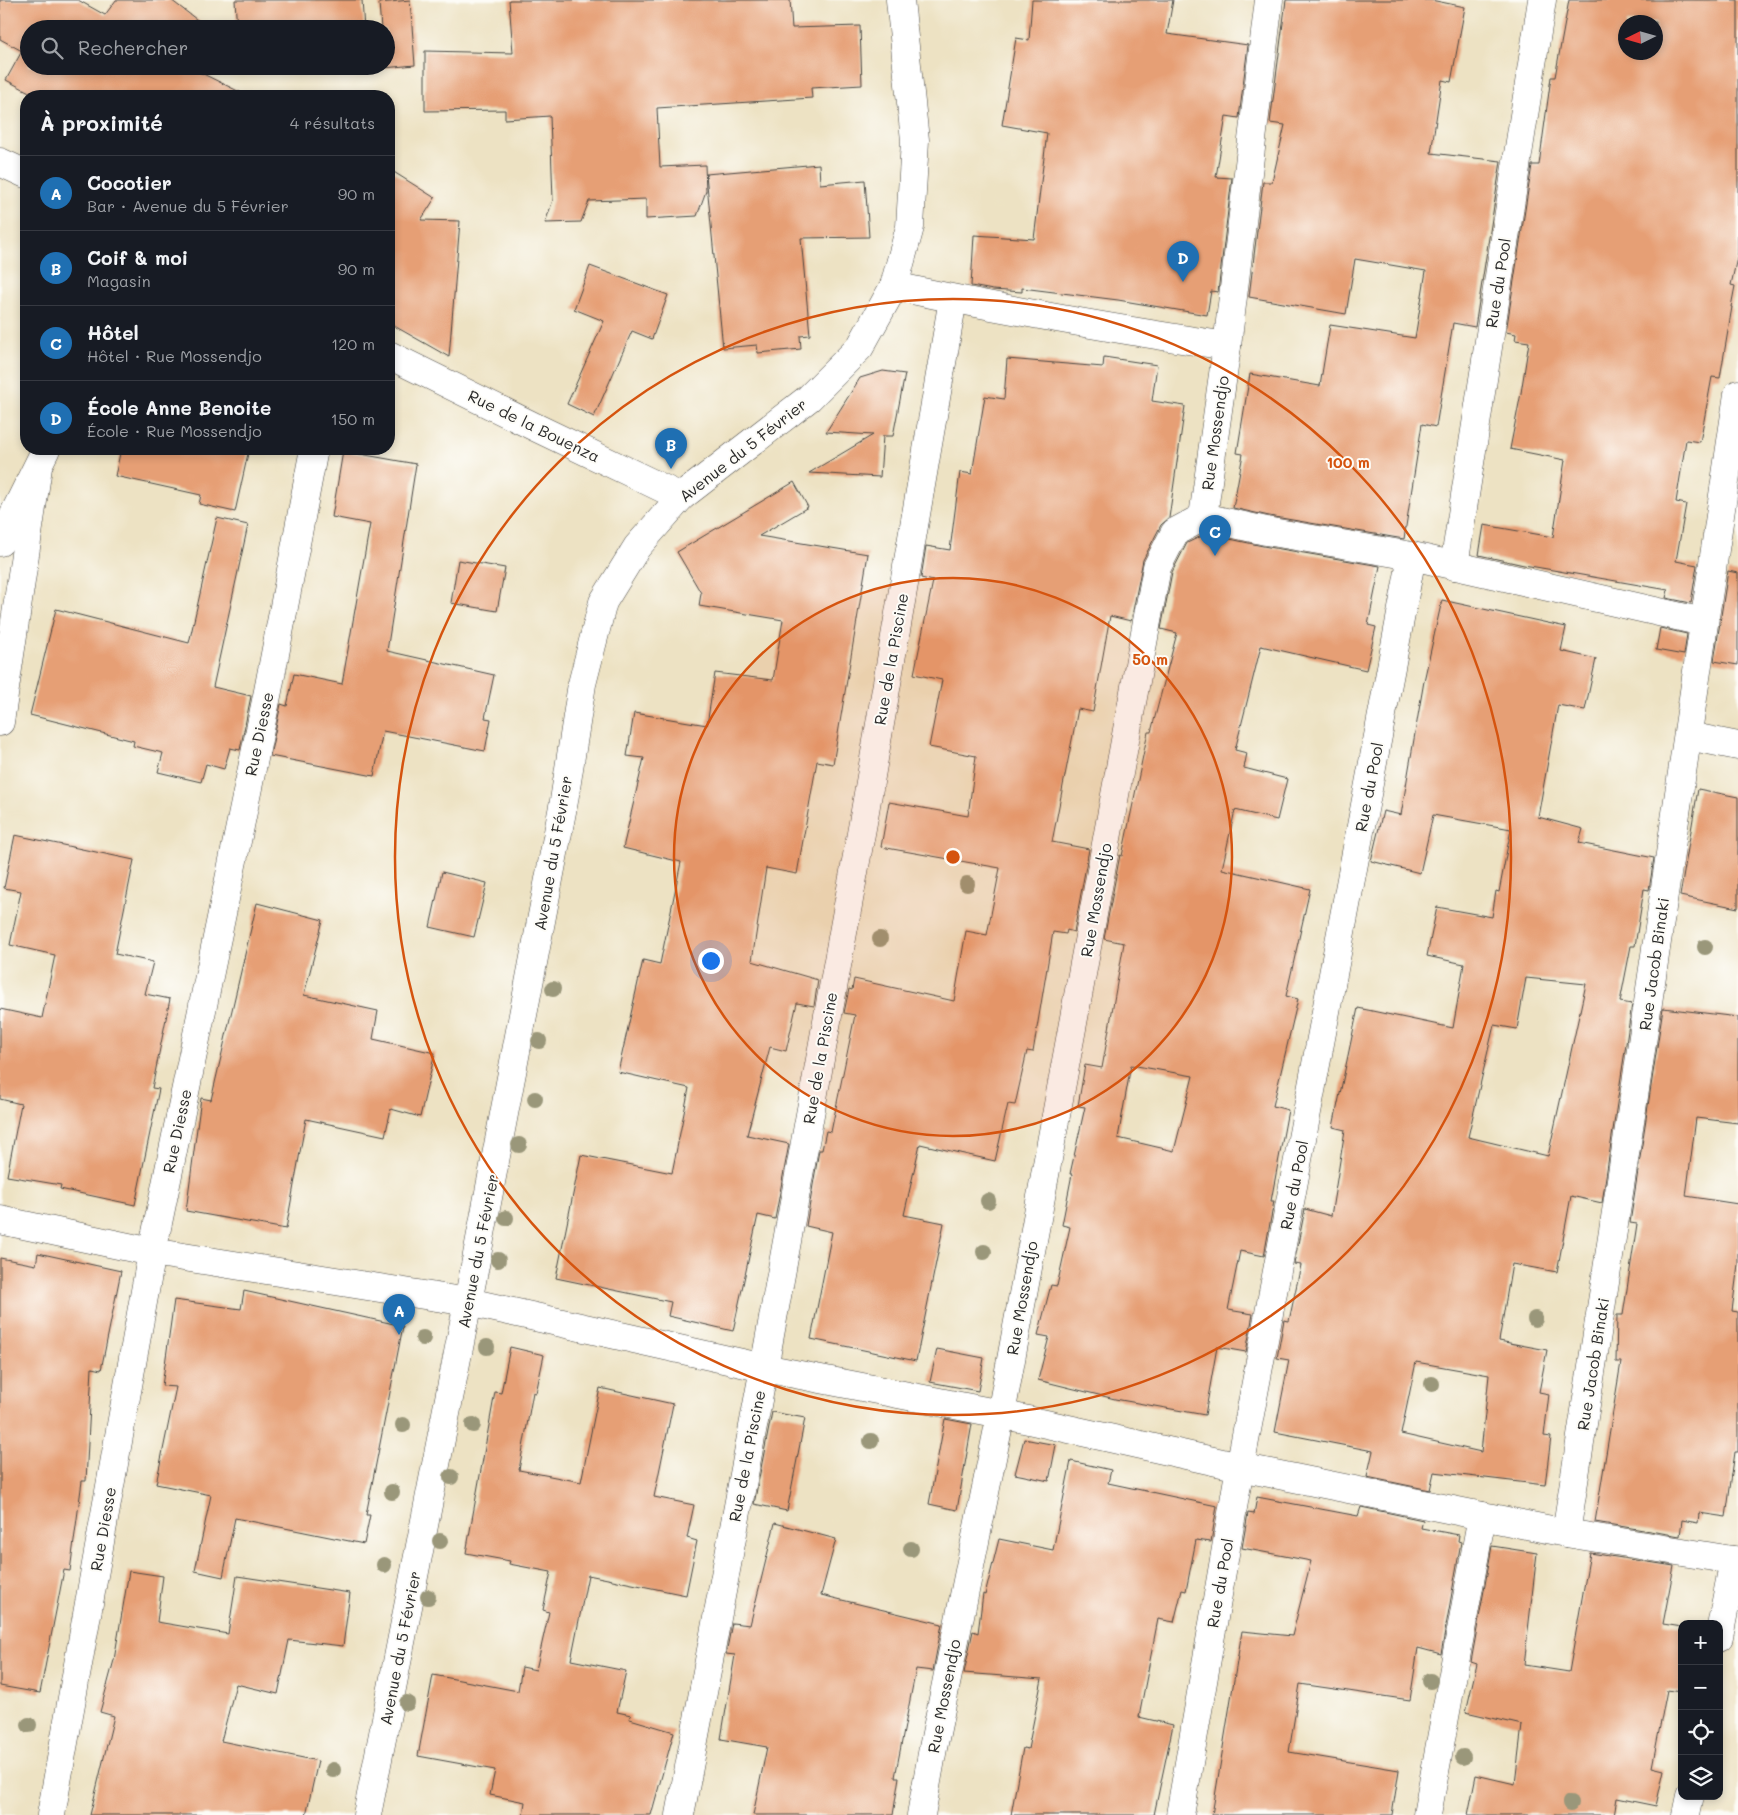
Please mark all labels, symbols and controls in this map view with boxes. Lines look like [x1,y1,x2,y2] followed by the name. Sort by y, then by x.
[1618,15,1663,60] north arrow
[20,20,395,75] search box
[38,34,66,62] icon: search
[78,35,188,60] text: Rechercher
[40,109,163,136] text: À proximité
[290,112,375,133] text: 4 résultats
[87,170,172,195] text: Cocotier
[50,183,62,204] text: A
[338,183,375,204] text: 90 m
[87,195,289,216] text: Bar · Avenue du 5 Février
[1480,236,1515,329] street label: Rue du Pool
[1167,241,1199,282] pin: D
[87,245,188,270] text: Coif & moi
[51,258,61,279] text: B
[338,258,375,279] text: 90 m
[87,270,151,291] text: Magasin
[87,320,139,345] text: Hôtel
[50,333,62,354] text: C
[331,333,375,354] text: 120 m
[87,345,262,366] text: Hôtel · Rue Mossendjo
[1196,374,1233,492] street label: Rue Mossendjo
[465,385,604,467] street label: Rue de la Bouenza
[675,393,811,506] street label: Avenue du 5 Février
[87,395,271,420] text: École Anne Benoite
[50,408,62,429] text: D
[331,408,375,429] text: 150 m
[87,420,262,441] text: École · Rue Mossendjo
[655,428,687,469] pin: B
[1326,452,1370,472] text: 100 m
[1199,515,1231,556] pin: C
[869,591,912,727] street label: Rue de la Piscine
[1132,649,1168,669] text: 50 m
[239,690,278,778] street label: Rue Diesse
[1350,740,1387,833] street label: Rue du Pool
[529,774,576,932] street label: Avenue du 5 Février
[1075,841,1116,959] street label: Rue Mossendjo
[944,848,962,866] centre of rings
[1634,896,1673,1032] street label: Rue Jacob Binaki
[698,948,724,974] your location
[798,990,841,1126] street label: Rue de la Piscine
[157,1087,196,1175] street label: Rue Diesse
[1275,1138,1312,1231] street label: Rue du Pool
[452,1172,503,1330] street label: Avenue du 5 Février
[1001,1239,1042,1357] street label: Rue Mossendjo
[383,1294,415,1335] pin: A
[1572,1296,1613,1432] street label: Rue Jacob Binaki
[723,1388,770,1524] street label: Rue de la Piscine
[85,1485,120,1573] street label: Rue Diesse
[1201,1536,1238,1629] street label: Rue du Pool
[374,1569,425,1727] street label: Avenue du 5 Février
[1678,1620,1723,1800] map controls
[1678,1620,1723,1665] button: +
[922,1637,965,1755] street label: Rue Mossendjo
[1678,1665,1723,1710] button: −
[1678,1710,1723,1755] button: locate
[1678,1755,1723,1800] button: layers

